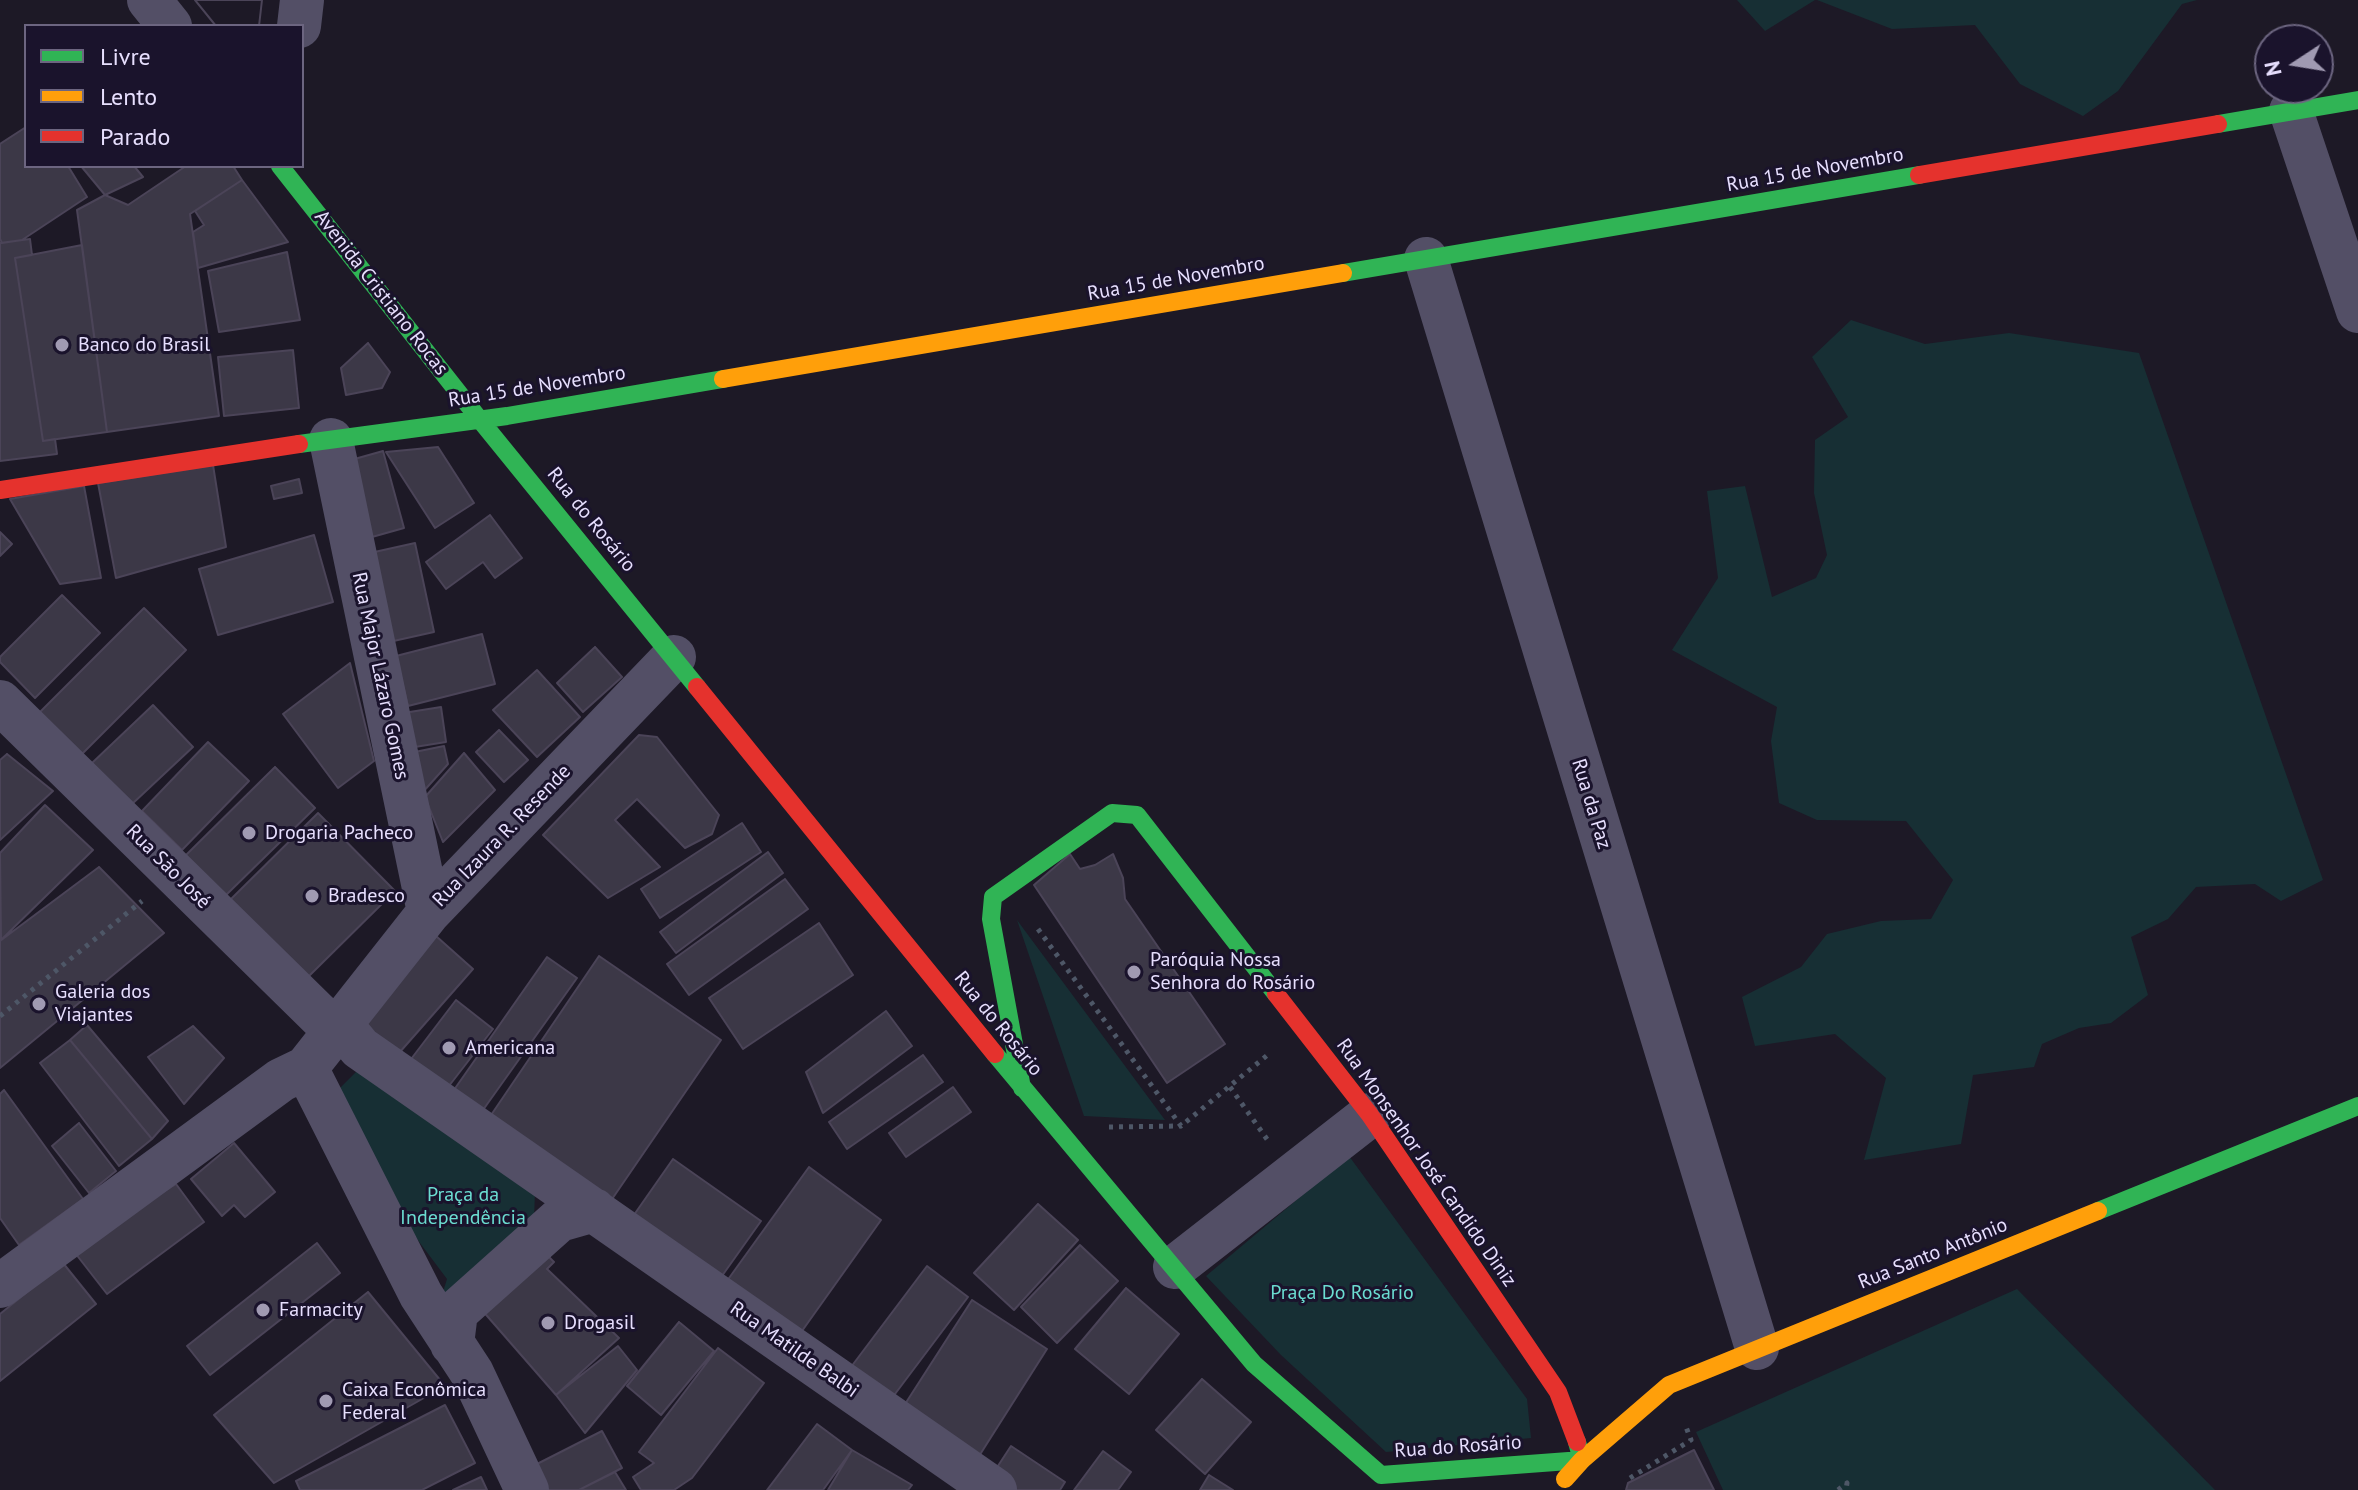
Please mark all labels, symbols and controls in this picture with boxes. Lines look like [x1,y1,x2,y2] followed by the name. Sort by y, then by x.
[24,24,304,168] legend
[2254,24,2334,104] north arrow
[100,41,151,72] text: Livre
[2257,59,2288,79] text: N
[100,81,157,112] text: Lento
[100,121,170,152] text: Parado
[1725,143,1905,197] street label: Rua 15 de Novembro
[309,206,453,380] street label: Avenida Cristiano Rocas
[1086,252,1266,306] street label: Rua 15 de Novembro
[78,333,210,357] place label: Banco do Brasil
[53,336,71,354] marker: Banco do Brasil
[447,361,627,413] street label: Rua 15 de Novembro
[542,463,640,577] street label: Rua do Rosário
[346,570,414,782] street label: Rua Major Lázaro Gomes
[1566,756,1616,852] street label: Rua da Paz
[428,760,576,912] street label: Rua Izaura R. Resende
[121,820,215,914] street label: Rua São José
[265,821,413,845] place label: Drogaria Pacheco
[240,824,258,842] marker: Drogaria Pacheco
[328,884,405,908] place label: Bradesco
[303,887,321,905] marker: Bradesco
[1150,948,1315,995] place label: Paróquia Nossa Senhora do Rosário
[1125,963,1143,981] marker: Paróquia Nossa Senhora do Rosário
[949,967,1047,1081] street label: Rua do Rosário
[55,980,150,1027] place label: Galeria dos Viajantes
[30,995,48,1013] marker: Galeria dos Viajantes
[1331,1034,1521,1292] street label: Rua Monsenhor José Candido Diniz
[465,1036,555,1060] place label: Americana
[440,1039,458,1057] marker: Americana
[400,1183,526,1230] park label: Praça da Independência
[1855,1213,2011,1295] street label: Rua Santo Antônio
[1270,1281,1414,1305] park label: Praça Do Rosário
[725,1297,863,1403] street label: Rua Matilde Balbi
[279,1298,363,1322] place label: Farmacity
[254,1301,272,1319] marker: Farmacity
[564,1311,635,1335] place label: Drogasil
[539,1314,557,1332] marker: Drogasil
[342,1378,486,1425] place label: Caixa Econômica Federal
[317,1392,335,1410] marker: Caixa Econômica Federal
[1394,1431,1522,1463] street label: Rua do Rosário

